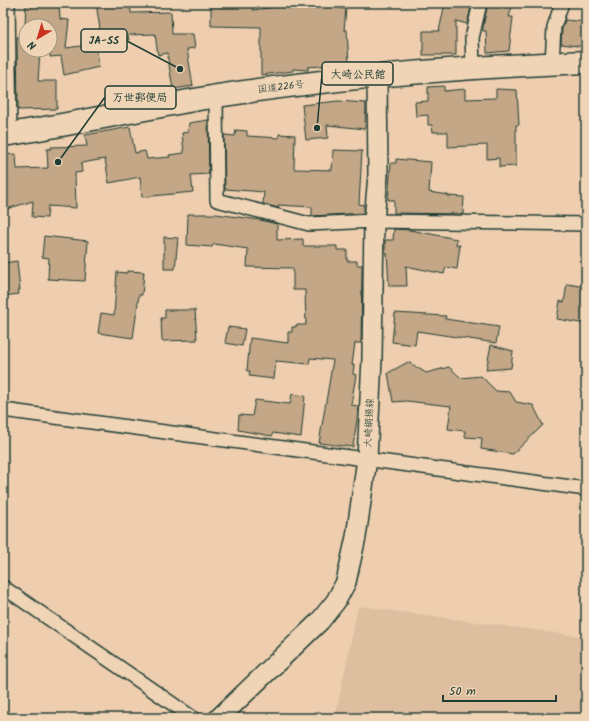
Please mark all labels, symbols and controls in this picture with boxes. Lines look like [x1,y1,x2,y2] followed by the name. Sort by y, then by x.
[18,18,58,58] north arrow
[81,29,127,52] callout: JA-SS
[89,32,120,50] text: JA-SS
[24,36,41,54] text: N
[322,62,393,85] callout: 大崎公民館
[331,66,386,84] text: 大崎公民館
[257,76,305,98] street label: 国道226号
[105,86,176,109] callout: 万世郵便局
[113,89,168,107] text: 万世郵便局
[360,398,378,448] street label: 大崎網揚線
[443,677,556,703] scale bar
[449,682,476,701] text: 50 m

